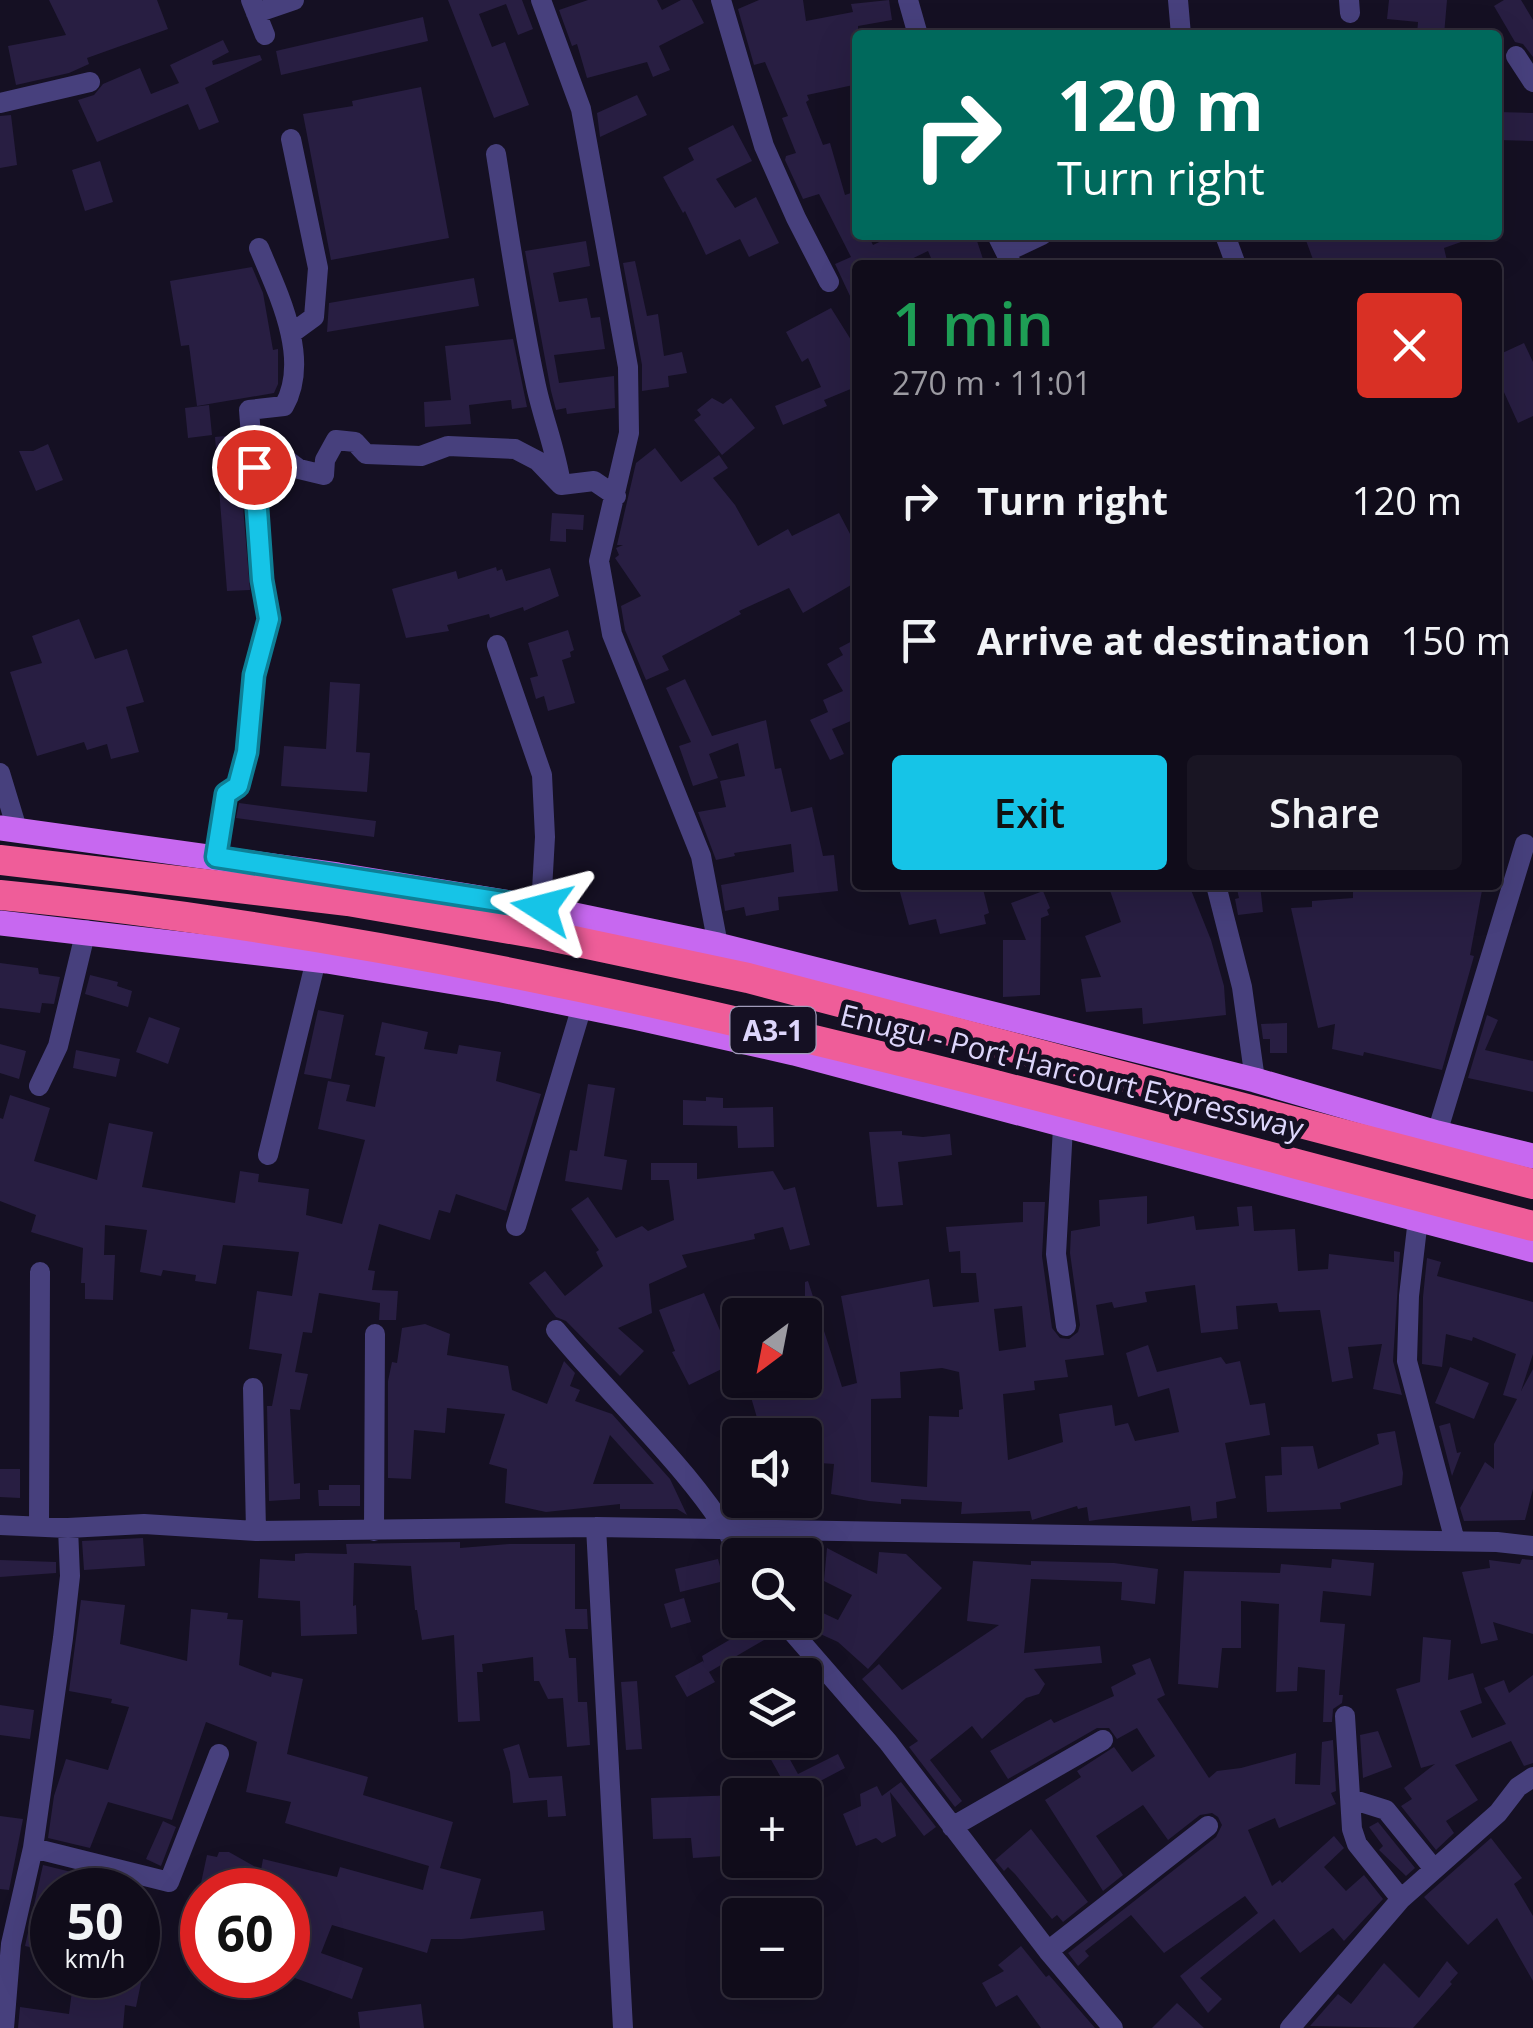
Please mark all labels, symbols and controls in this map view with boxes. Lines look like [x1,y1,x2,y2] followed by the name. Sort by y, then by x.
[1057,56,1264,152] text: 120 m
[892,70,1022,200] icon: right
[1057,147,1265,208] text: Turn right
[892,282,1054,364] text: 1 min
[1357,293,1462,398] button: close
[892,361,1091,404] text: 270 m · 11:01
[212,425,297,510] pin
[227,440,282,495] icon: arrive
[892,473,947,528] icon: right
[977,474,1168,526] text: Turn right
[1352,474,1462,526] text: 120 m
[892,613,947,668] icon: arrive
[977,614,1371,666] text: Arrive at destination
[1401,614,1511,666] text: 150 m
[892,755,1167,870] button: Exit
[1187,755,1462,870] button: Share
[490,856,594,960] position arrow
[836,994,1309,1149] street label: Enugu - Port Harcourt Expressway
[730,1007,816,1053] road number: A3-1
[722,1298,822,1398] north arrow
[722,1298,822,1998] map controls
[722,1418,822,1518] button: sound
[722,1538,822,1638] button: search
[722,1658,822,1758] button: layers
[722,1778,822,1878] button: +
[180,1868,310,1998] speed limit sign: 60
[66,1887,124,1955] text: 50
[722,1898,822,1998] button: −
[65,1941,125,1975] text: km/h

